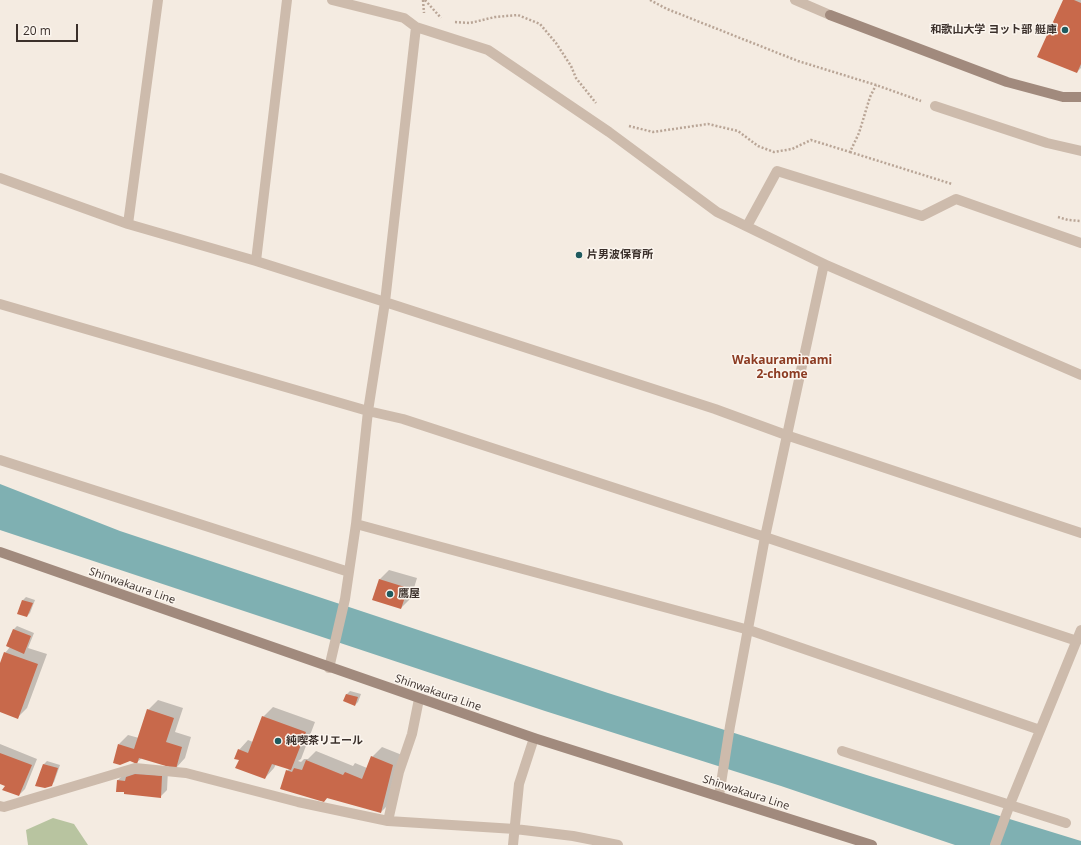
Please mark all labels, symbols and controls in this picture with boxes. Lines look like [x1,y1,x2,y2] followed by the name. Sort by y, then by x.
[18,16,80,42] scale bar
[23,22,51,39] text: 20 m
[930,23,1057,37] place label: 和歌山大学 ヨット部 艇庫
[1060,25,1070,35] marker: 和歌山大学 ヨット部 艇庫
[587,248,653,262] place label: 片男波保育所
[574,250,584,260] marker: 片男波保育所
[732,354,832,382] district label: Wakauraminami 2-chome
[87,565,177,607] street label: Shinwakaura Line
[398,587,420,601] place label: 鷹屋
[385,589,395,599] marker: 鷹屋
[393,672,483,714] street label: Shinwakaura Line
[286,734,363,748] place label: 純喫茶リエール
[273,736,283,746] marker: 純喫茶リエール
[701,773,791,813] street label: Shinwakaura Line

